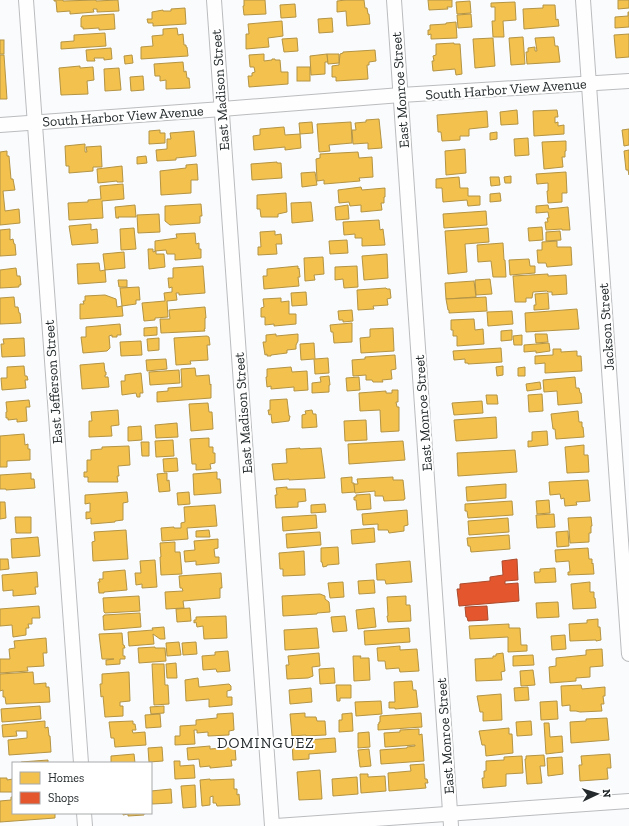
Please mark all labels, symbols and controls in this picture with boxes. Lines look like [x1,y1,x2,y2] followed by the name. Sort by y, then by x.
[208,28,233,151] street label: East Madison Street
[388,30,413,149] street label: East Monroe Street
[425,75,588,104] street label: South Harbor View Avenue
[42,102,205,131] street label: South Harbor View Avenue
[595,282,618,371] street label: Jackson Street
[41,319,66,445] street label: East Jefferson Street
[231,351,256,474] street label: East Madison Street
[411,353,436,472] street label: East Monroe Street
[433,676,458,795] street label: East Monroe Street
[217,734,315,752] district label: DOMINGUEZ
[12,762,152,814] legend
[48,771,84,785] text: Homes
[577,774,617,814] north arrow
[600,789,613,799] text: N
[48,791,79,805] text: Shops

